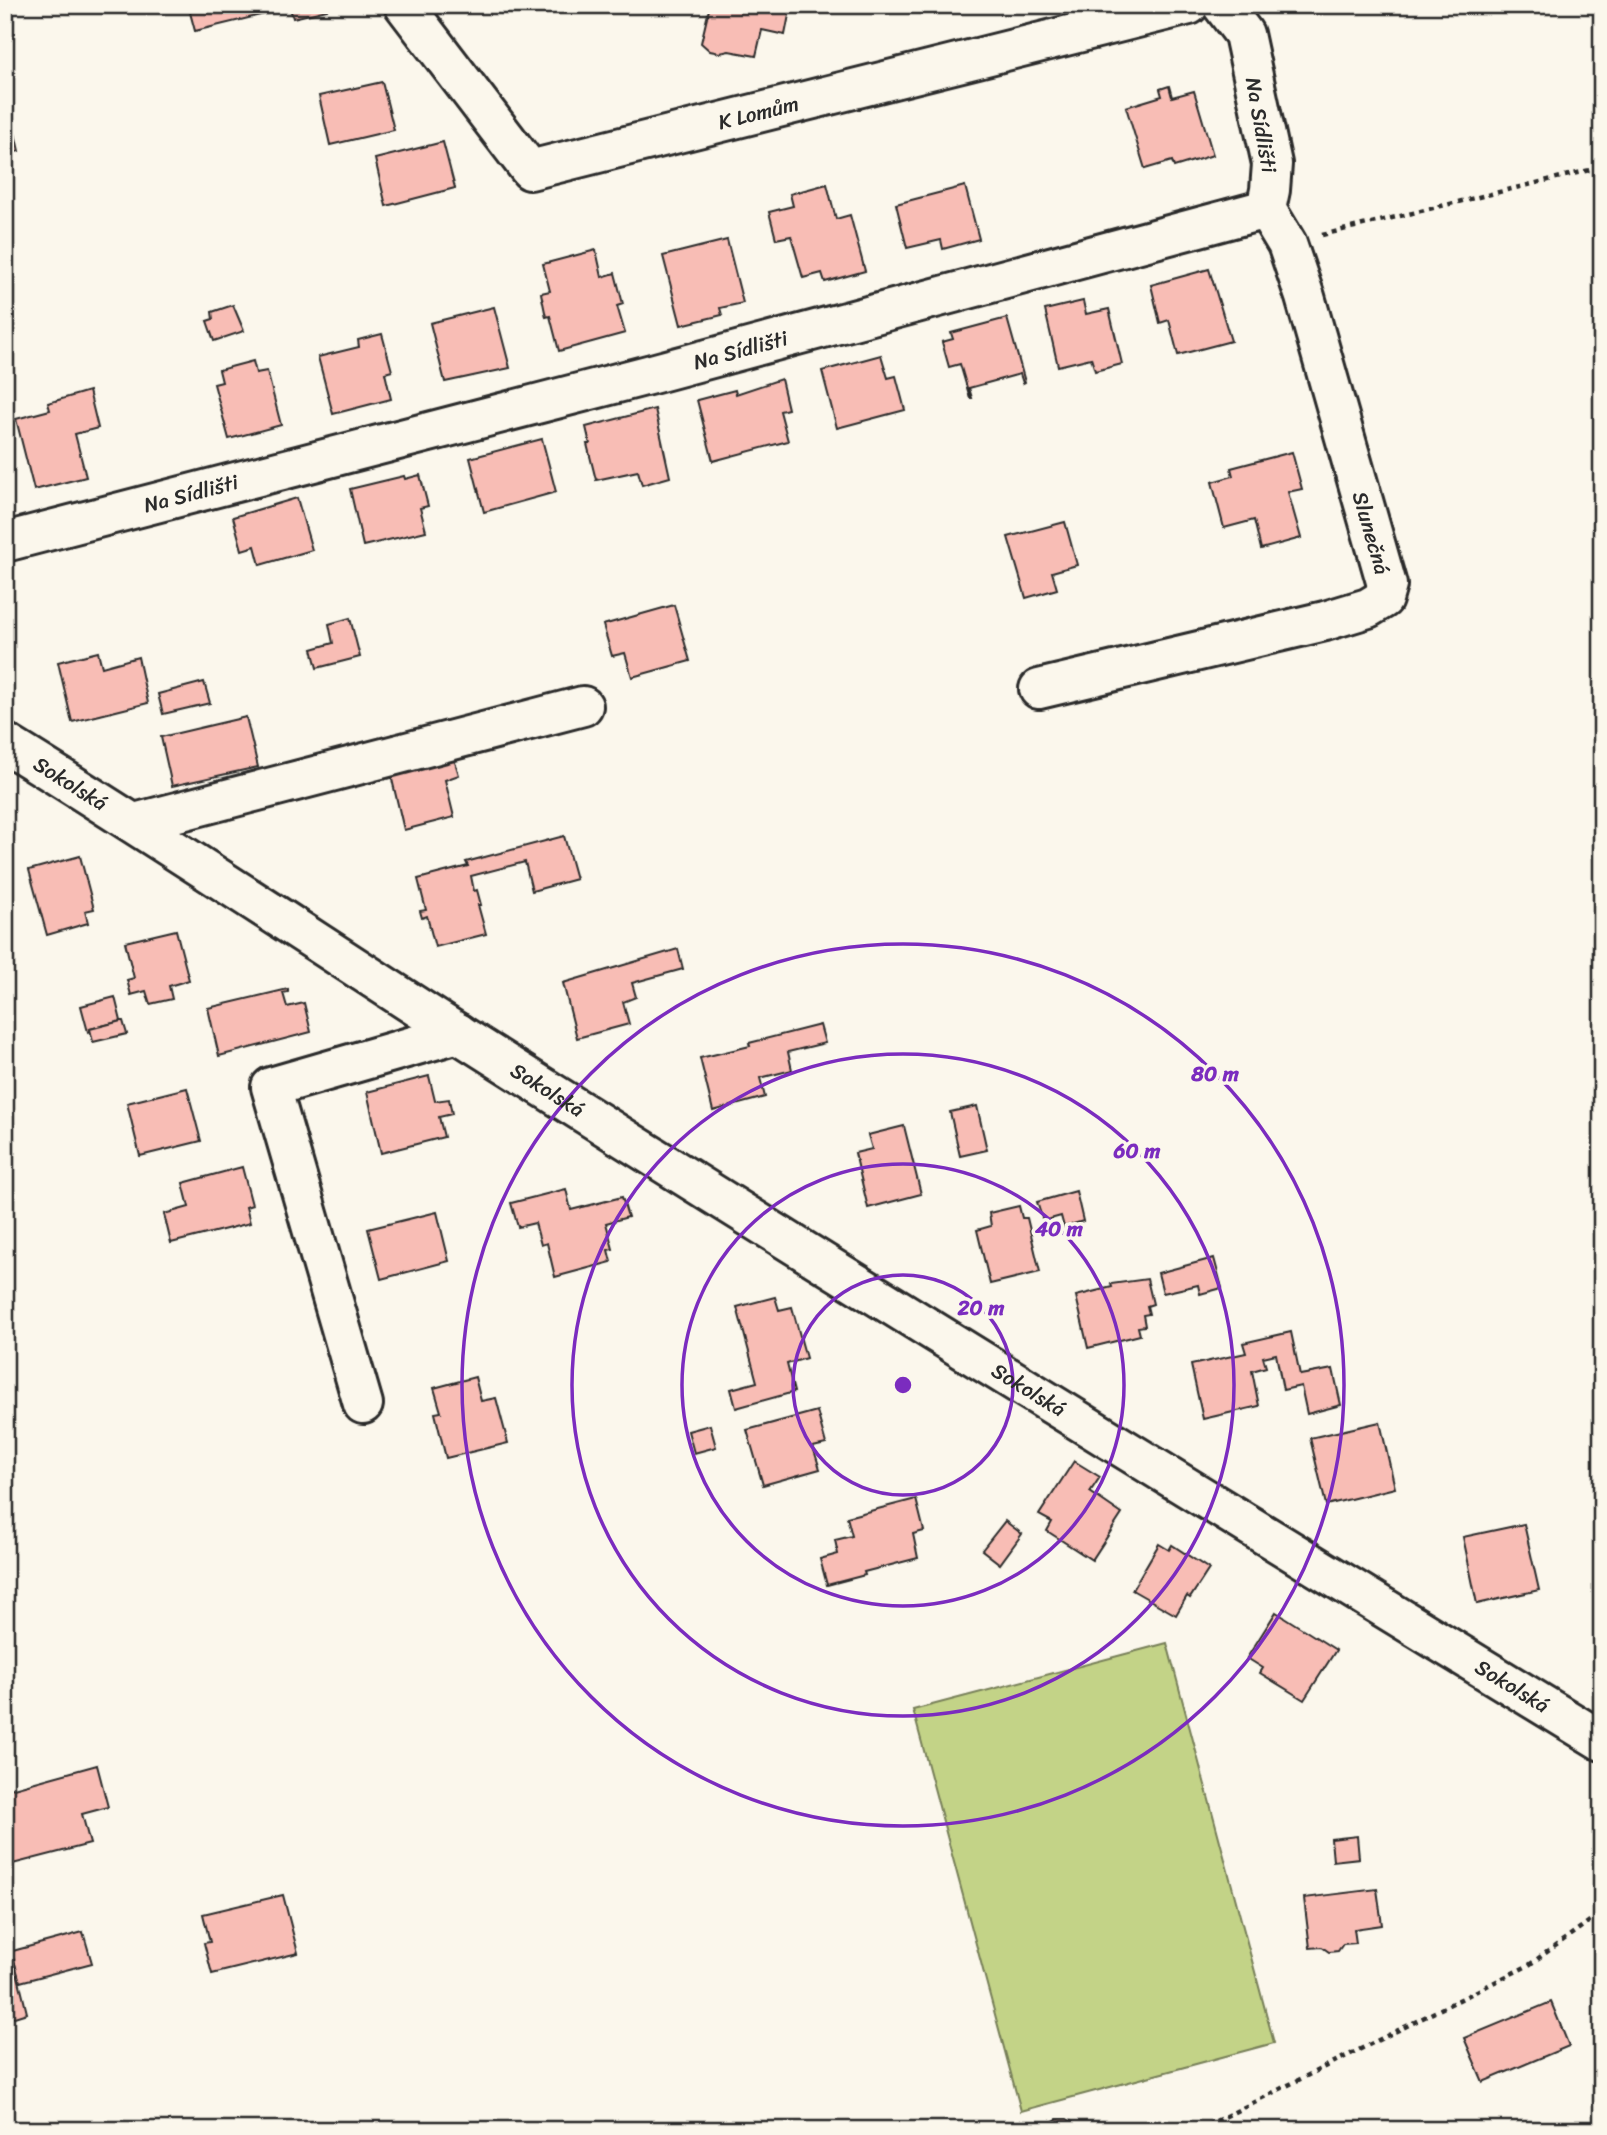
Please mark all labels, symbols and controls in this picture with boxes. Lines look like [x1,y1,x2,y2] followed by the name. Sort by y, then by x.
[1234,74,1288,177] street label: Na Sídlišti
[714,84,803,141] street label: K Lomům
[689,319,793,381] street label: Na Sídlišti
[139,463,243,524] street label: Na Sídlišti
[1341,487,1401,580] street label: Slunečná
[26,746,116,822] street label: Sokolská
[503,1052,593,1128] street label: Sokolská
[1190,1055,1240,1093] text: 80 m
[1113,1132,1161,1170] text: 60 m
[1034,1210,1084,1248] text: 40 m
[957,1289,1005,1327] text: 20 m
[984,1352,1074,1428] street label: Sokolská
[891,1373,915,1397] centre of rings
[1467,1649,1557,1724] street label: Sokolská

